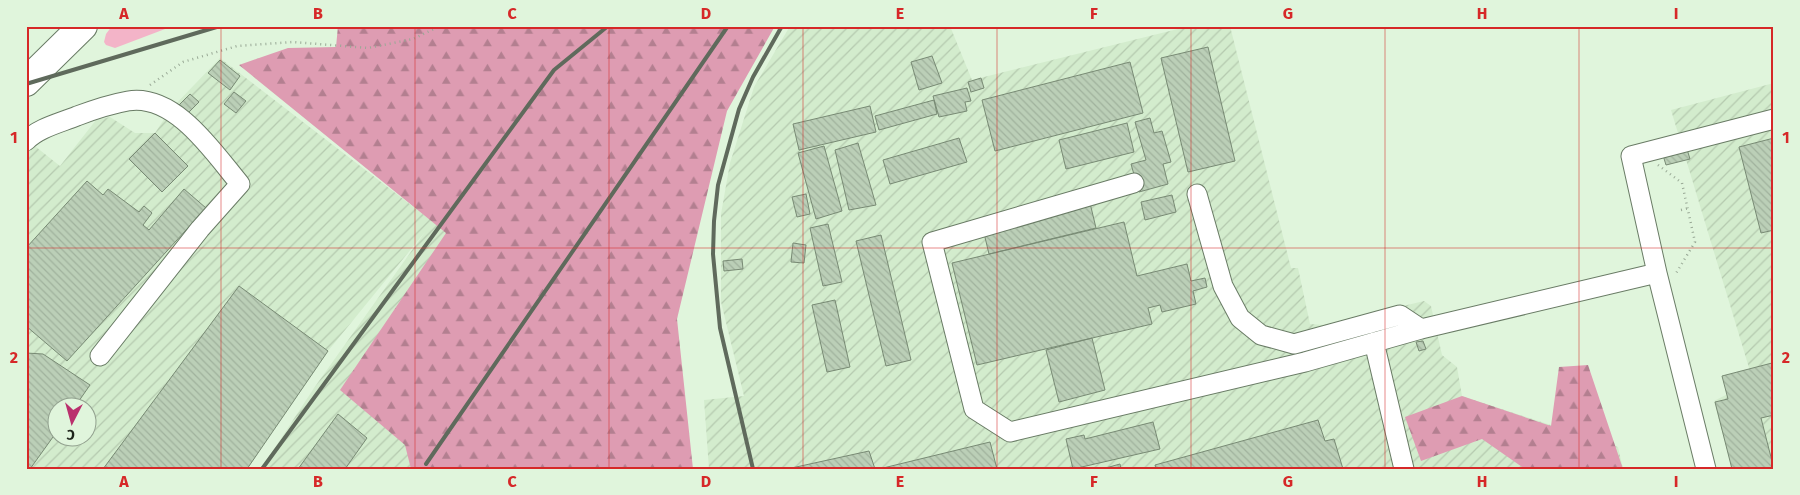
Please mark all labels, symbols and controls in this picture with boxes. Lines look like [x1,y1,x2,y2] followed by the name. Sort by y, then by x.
[118,4,129,23] text: A
[313,4,323,23] text: B
[507,4,517,23] text: C
[701,4,711,23] text: D
[896,4,904,23] text: E
[1090,4,1098,23] text: F
[1283,4,1293,23] text: G
[1477,4,1487,23] text: H
[1674,4,1678,23] text: I
[10,128,18,147] text: 1
[1782,128,1790,147] text: 1
[10,348,18,367] text: 2
[1782,348,1790,367] text: 2
[48,398,98,448] north arrow
[66,426,76,443] text: С
[118,472,129,491] text: A
[313,472,323,491] text: B
[507,472,517,491] text: C
[701,472,711,491] text: D
[896,472,904,491] text: E
[1090,472,1098,491] text: F
[1283,472,1293,491] text: G
[1477,472,1487,491] text: H
[1674,472,1678,491] text: I

